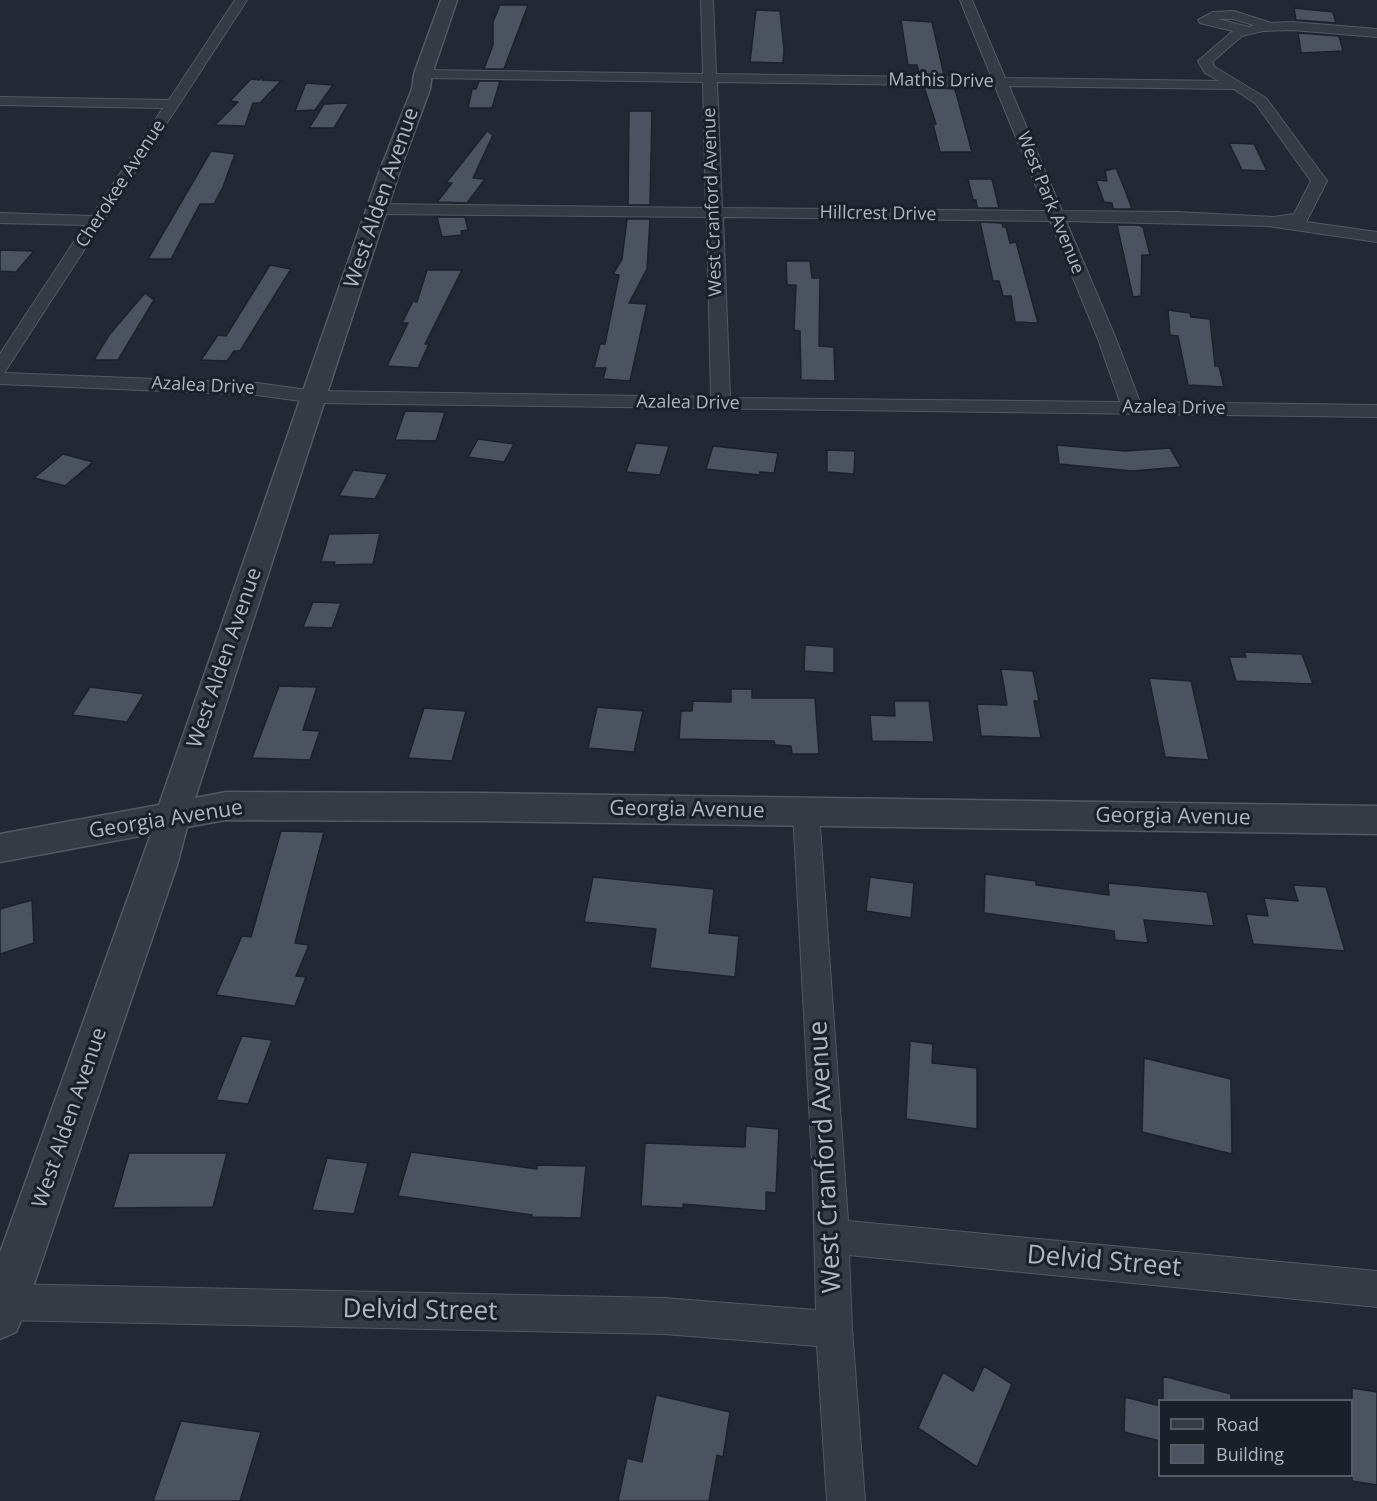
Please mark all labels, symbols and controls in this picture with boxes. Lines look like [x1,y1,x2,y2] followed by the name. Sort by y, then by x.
[888,69,994,93] street label: Mathis Drive
[339,105,425,291] street label: West Alden Avenue
[699,107,727,297] street label: West Cranford Avenue
[72,116,170,252] street label: Cherokee Avenue
[1012,129,1088,277] street label: West Park Avenue
[819,202,937,226] street label: Hillcrest Drive
[151,373,255,399] street label: Azalea Drive
[636,391,740,415] street label: Azalea Drive
[1122,396,1226,420] street label: Azalea Drive
[182,565,268,751] street label: West Alden Avenue
[87,795,245,845] street label: Georgia Avenue
[609,796,765,824] street label: Georgia Avenue
[1095,803,1251,831] street label: Georgia Avenue
[803,1020,849,1294] street label: West Cranford Avenue
[27,1025,113,1211] street label: West Alden Avenue
[1026,1240,1182,1284] street label: Delvid Street
[342,1294,498,1328] street label: Delvid Street
[1158,1399,1353,1477] legend
[1216,1412,1259,1436] text: Road
[1216,1442,1284,1466] text: Building

